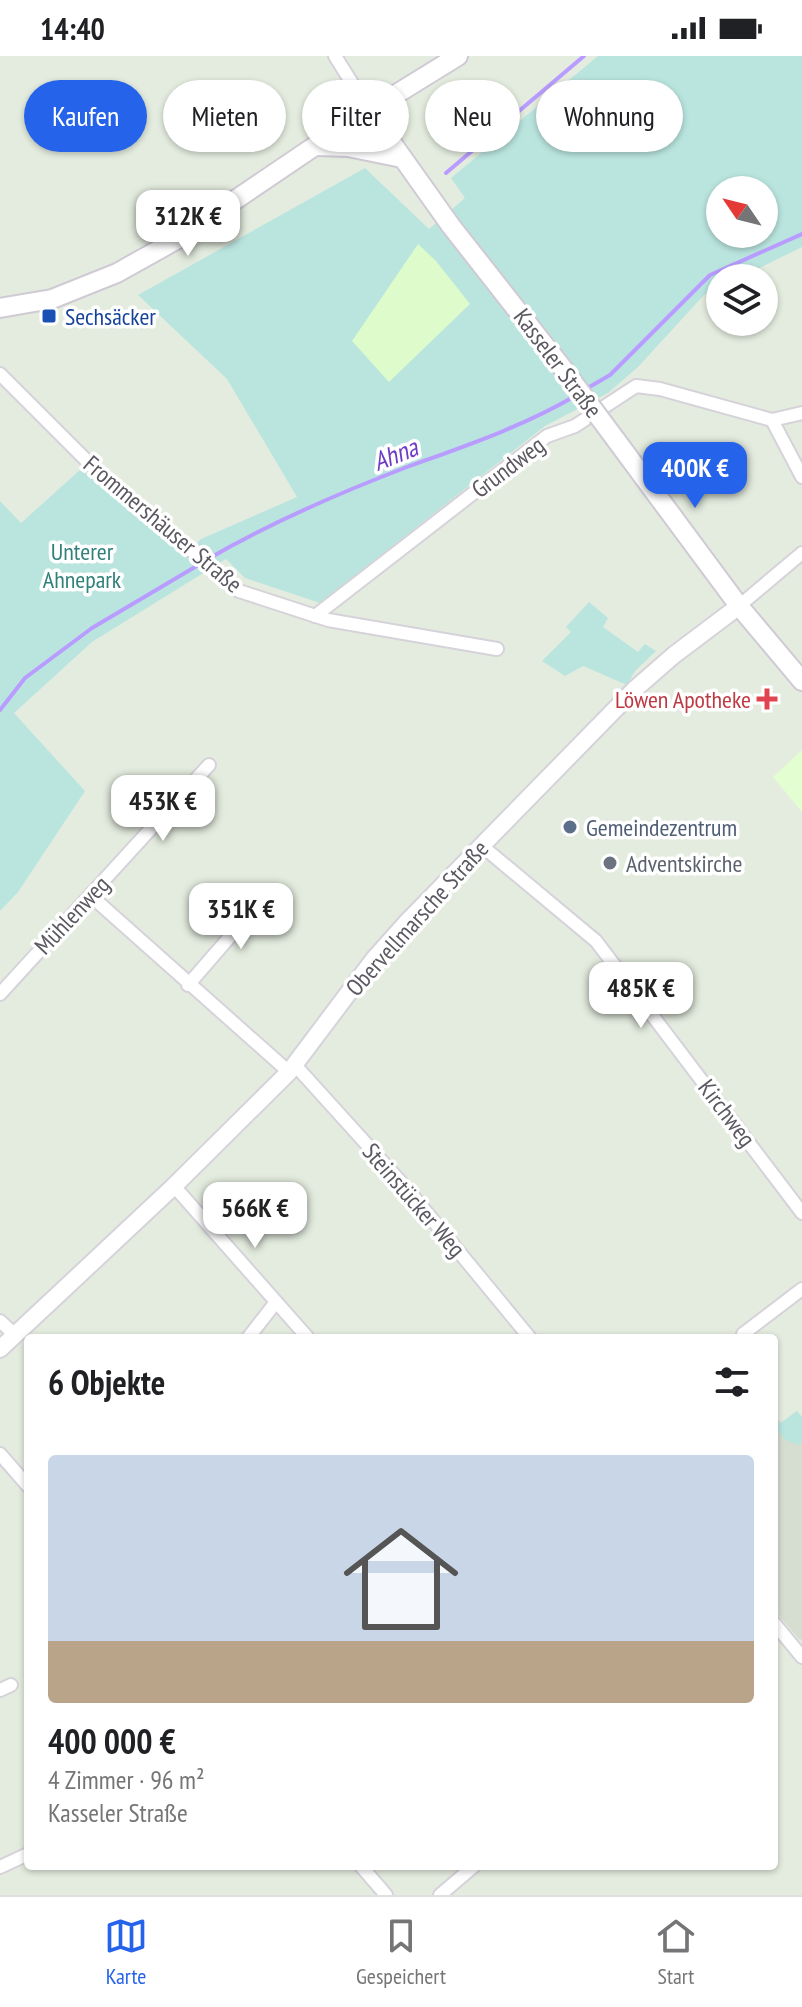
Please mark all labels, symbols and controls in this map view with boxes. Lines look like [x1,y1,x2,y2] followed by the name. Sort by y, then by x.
[40,9,105,48] text: 14:40
[24,80,147,152] chip: Kaufen
[163,80,286,152] chip: Mieten
[302,80,409,152] chip: Filter
[425,80,520,152] chip: Neu
[536,80,683,152] chip: Wohnung
[706,176,778,248] north arrow
[706,176,778,336] map controls
[123,190,253,258] pin: 312K €
[154,199,222,232] text: 312K €
[706,264,778,336] button: layers
[65,301,156,332] place label: Sechsäcker
[507,302,609,424] street label: Kasseler Straße
[40,307,58,325] marker: Sechsäcker
[465,429,551,505] street label: Grundweg
[368,430,424,478] water label: Ahna
[630,442,760,510] pin: 400K €
[77,449,249,599] street label: Frommershäuser Straße
[661,451,729,484] text: 400K €
[43,536,122,595] park label: Unterer Ahnepark
[615,684,751,715] place label: Löwen Apotheke
[758,690,776,708] marker: Löwen Apotheke
[98,775,228,843] pin: 453K €
[129,784,197,817] text: 453K €
[586,812,737,843] place label: Gemeindezentrum
[561,818,579,836] marker: Gemeindezentrum
[339,834,495,1002] street label: Obervellmarsche Straße
[626,848,742,879] place label: Adventskirche
[601,854,619,872] marker: Adventskirche
[28,869,116,961] street label: Mühlenweg
[176,883,306,951] pin: 351K €
[207,892,275,925] text: 351K €
[576,962,706,1030] pin: 485K €
[607,971,675,1004] text: 485K €
[692,1073,762,1153] street label: Kirchweg
[356,1136,472,1264] street label: Steinstücker Weg
[190,1182,320,1250] pin: 566K €
[221,1191,289,1224] text: 566K €
[48,1360,165,1404] text: 6 Objekte
[710,1360,754,1404] icon: filters
[329,1507,473,1651] icon: home
[48,1719,176,1763] text: 400 000 €
[48,1763,205,1796] text: 4 Zimmer · 96 m²
[48,1796,188,1829] text: Kasseler Straße
[104,1914,148,1990] tab: Karte
[356,1914,446,1990] tab: Gespeichert
[654,1914,698,1990] tab: Start

